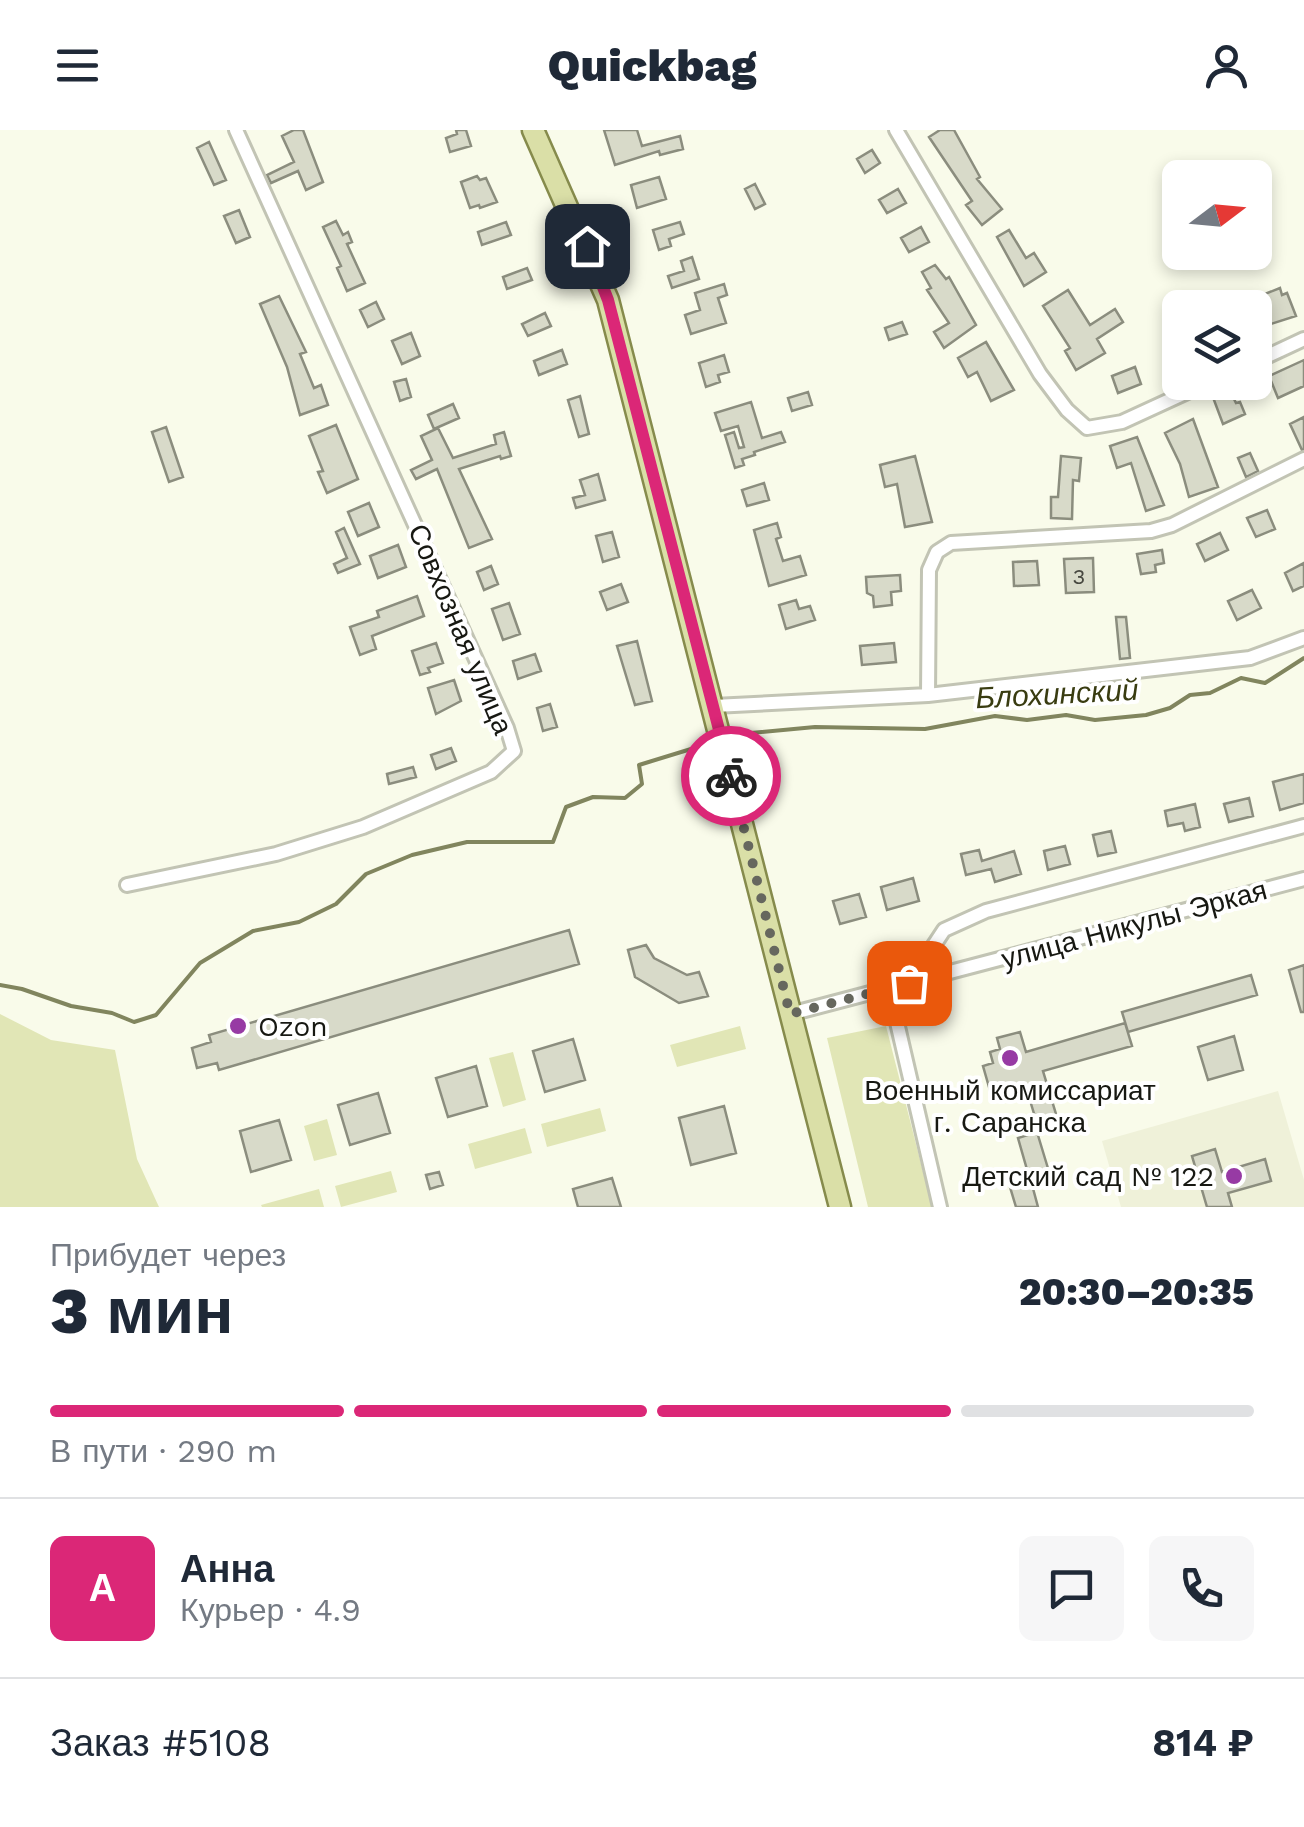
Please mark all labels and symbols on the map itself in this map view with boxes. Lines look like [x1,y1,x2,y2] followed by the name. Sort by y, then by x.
[1162,160,1272,270] north arrow
[545,204,630,289] pin
[401,519,520,740] street label: Совхозная улица
[1073,564,1085,589] house number: 3
[975,672,1140,715] water label: Блохинский
[681,726,781,826] courier
[998,873,1271,976] street label: улица Никулы Эркая
[867,941,952,1026] pin
[258,1010,328,1043] place label: Ozon
[227,1015,249,1037] marker: Ozon
[999,1047,1021,1069] marker: Военный комиссариат г. Саранска
[864,1074,1156,1139] place label: Военный комиссариат г. Саранска
[962,1160,1214,1193] place label: Детский сад № 122
[1223,1165,1245,1187] marker: Детский сад № 122

